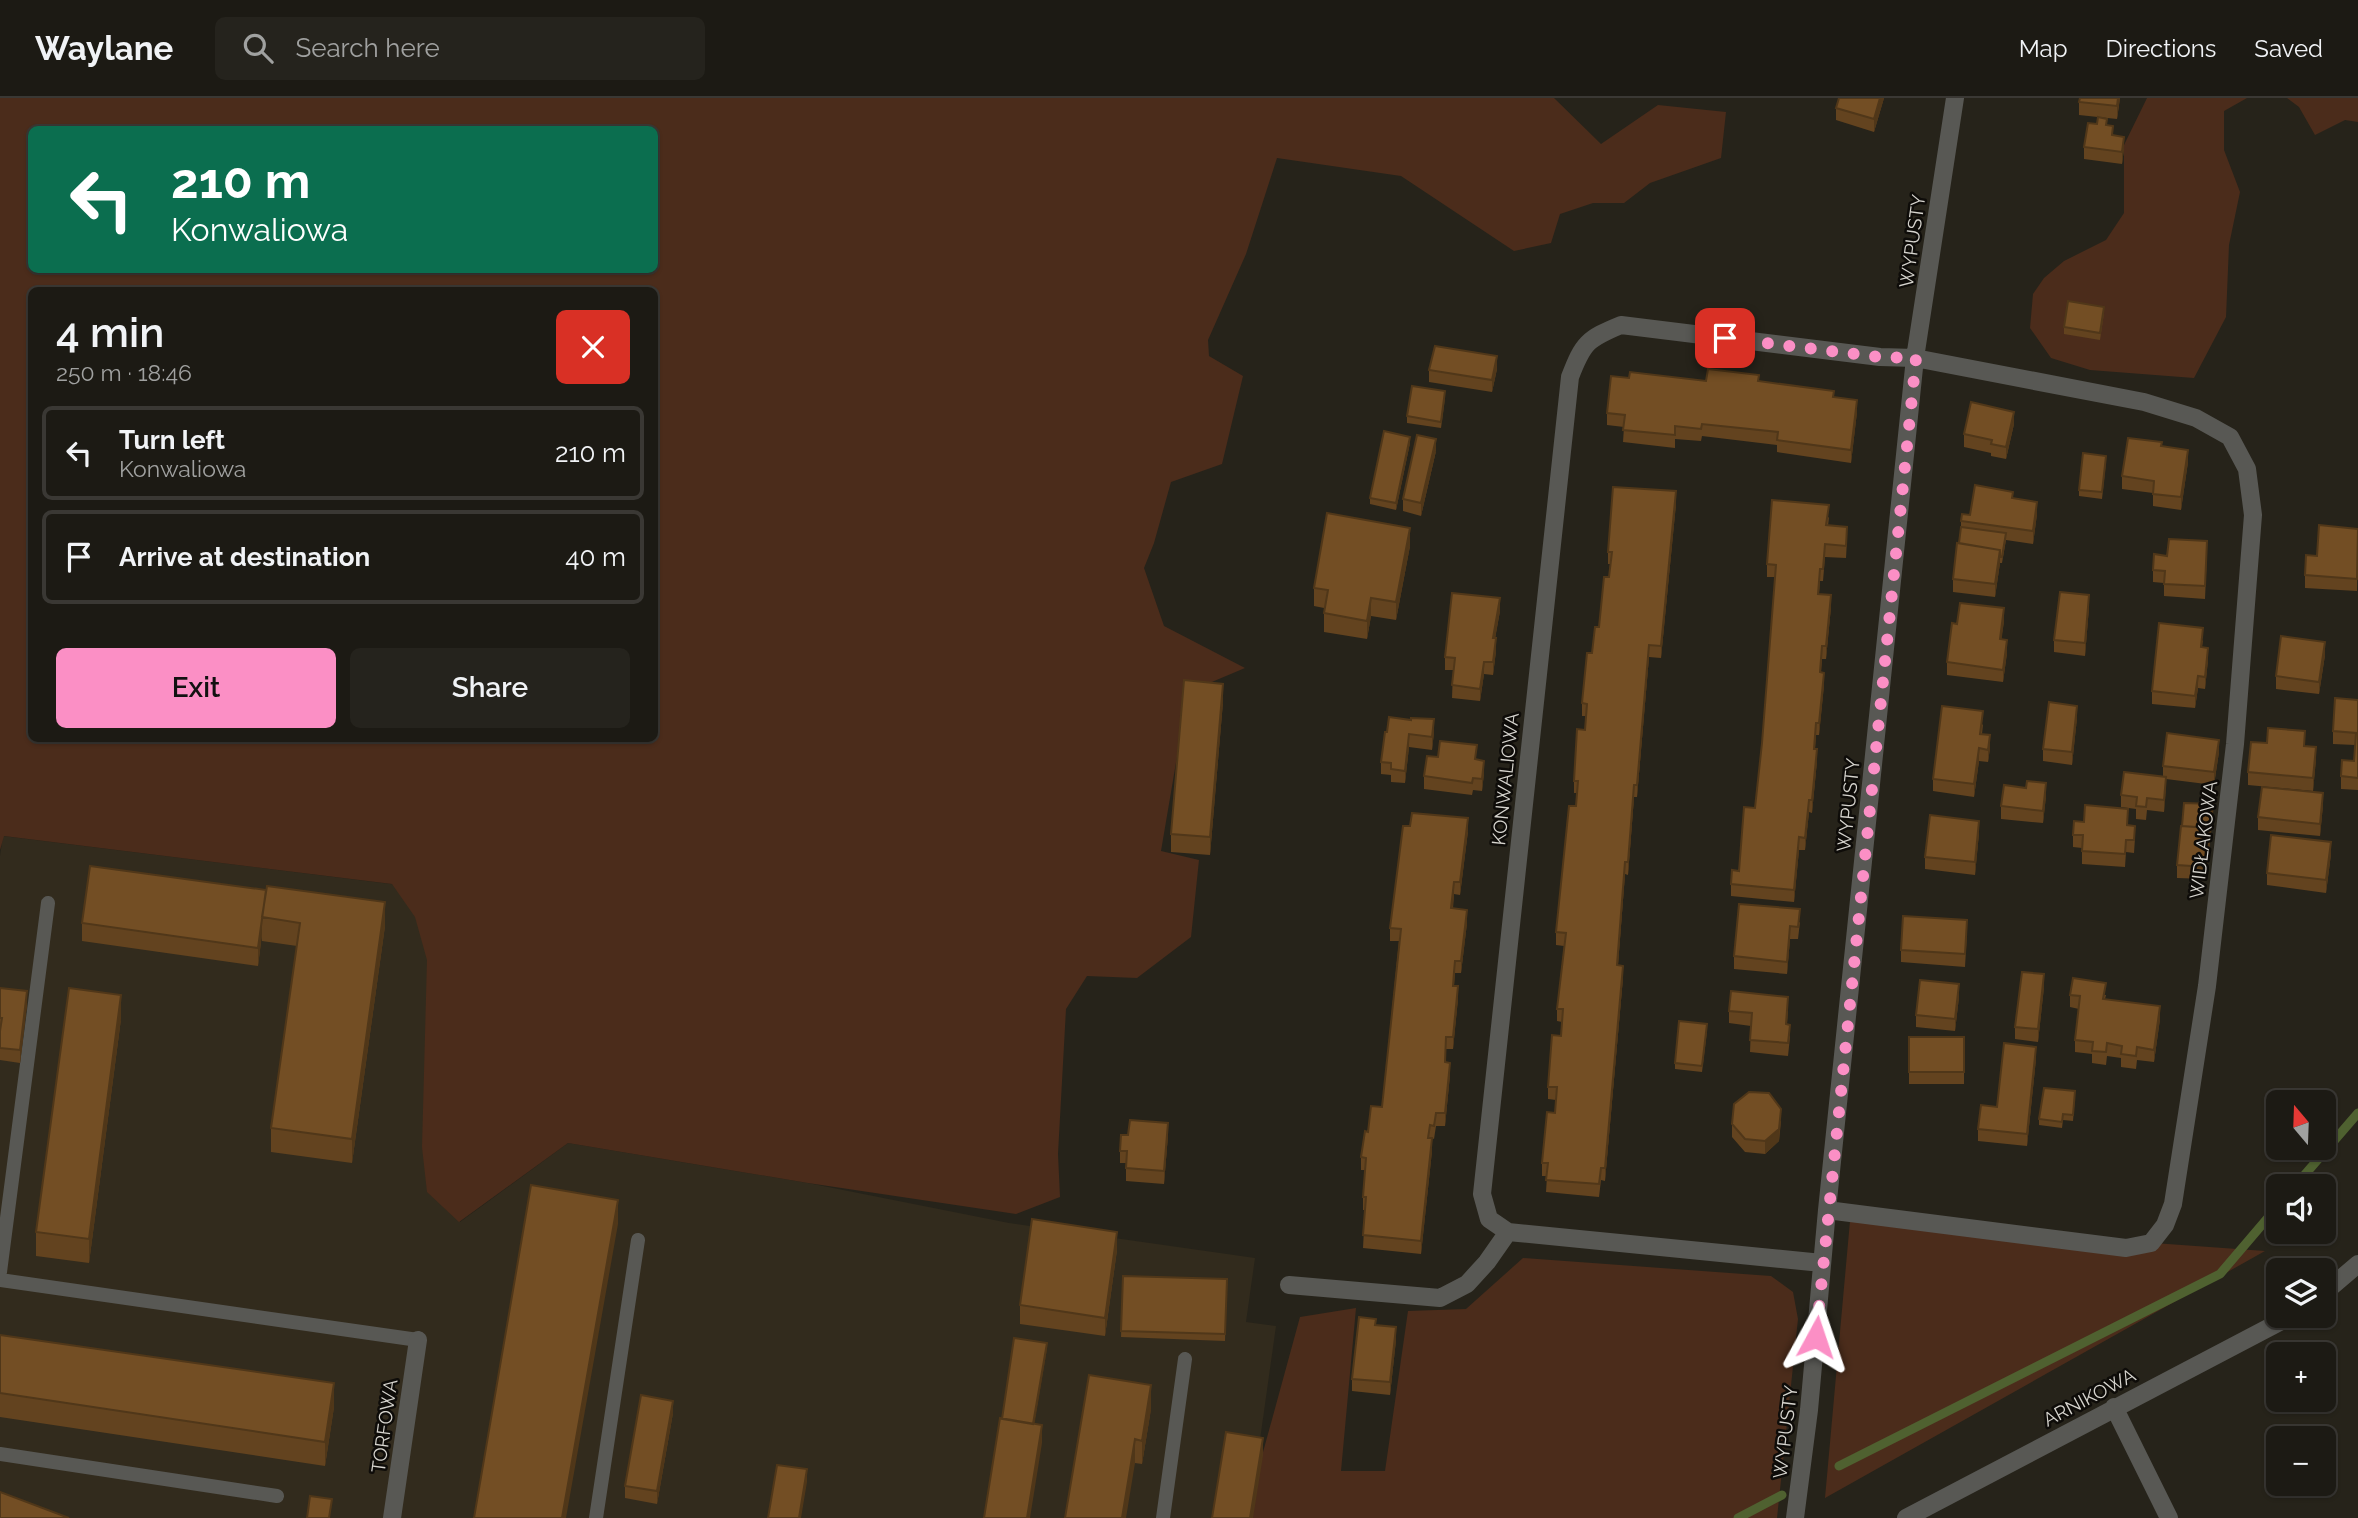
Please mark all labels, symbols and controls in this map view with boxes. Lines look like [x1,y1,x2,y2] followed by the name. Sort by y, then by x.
[215,17,705,80] search box
[35,29,173,68] text: Waylane
[239,29,277,67] icon: search
[295,33,440,63] text: Search here
[2019,34,2068,63] text: Map
[2106,34,2216,63] text: Directions
[2254,34,2323,63] text: Saved
[171,152,310,209] text: 210 m
[56,154,147,245] icon: left
[1895,192,1930,289] street label: WYPUSTY
[171,211,348,248] text: Konwaliowa
[56,308,164,357] text: 4 min
[1695,308,1755,368] pin
[556,310,630,384] button: close
[1706,319,1744,357] icon: arrive
[56,359,192,386] text: 250 m · 18:46
[119,425,225,455] text: Turn left
[60,434,98,472] icon: left
[555,438,626,468] text: 210 m
[119,455,246,482] text: Konwaliowa
[60,538,98,576] icon: arrive
[119,542,370,572] text: Arrive at destination
[565,542,626,572] text: 40 m
[56,648,336,728] button: Exit
[350,648,630,728] button: Share
[1487,712,1523,846] street label: KONWALIOWA
[1832,757,1864,853] street label: WYPUSTY
[2185,780,2221,900] street label: WIDŁAKOWA
[2266,1090,2336,1160] north arrow
[2266,1090,2336,1496] map controls
[2266,1174,2336,1244] button: sound
[2266,1258,2336,1328] button: layers
[1779,1300,1853,1374] position arrow
[2266,1342,2336,1412] button: +
[2039,1363,2139,1431] street label: ARNIKOWA
[367,1378,401,1474] street label: TORFOWA
[1768,1383,1802,1480] street label: WYPUSTY
[2266,1426,2336,1496] button: −

